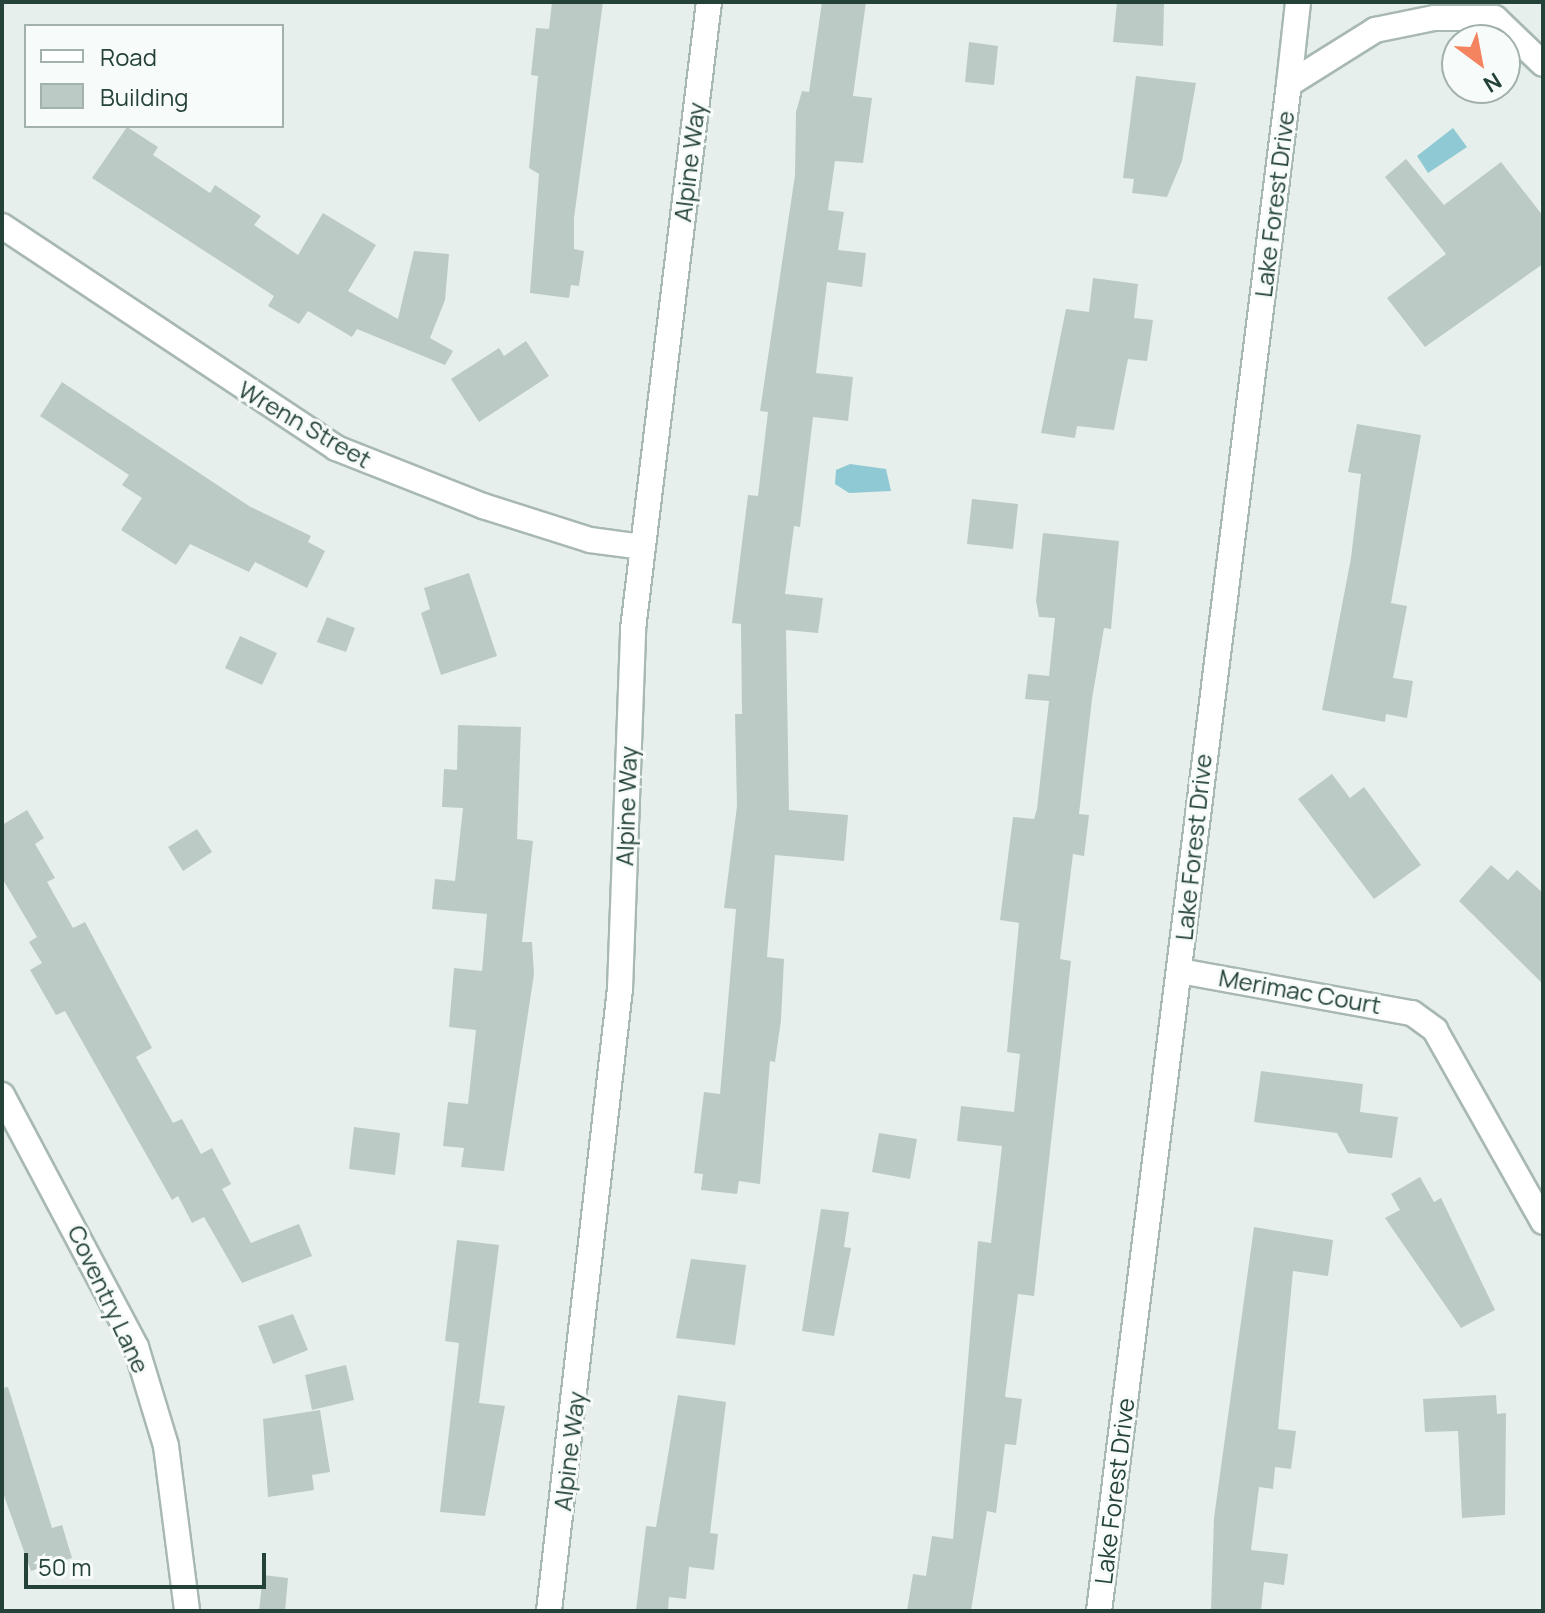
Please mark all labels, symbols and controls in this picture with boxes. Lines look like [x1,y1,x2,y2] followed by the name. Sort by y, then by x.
[24,24,284,128] legend
[1441,24,1521,104] north arrow
[100,40,157,73] text: Road
[1478,66,1507,100] text: N
[100,80,188,113] text: Building
[667,101,711,223] street label: Alpine Way
[1248,109,1300,299] street label: Lake Forest Drive
[234,374,376,474] street label: Wrenn Street
[610,745,642,867] street label: Alpine Way
[1169,752,1217,942] street label: Lake Forest Drive
[1217,963,1383,1019] street label: Merimac Court
[62,1220,156,1378] street label: Coventry Lane
[547,1390,591,1512] street label: Alpine Way
[1088,1396,1140,1586] street label: Lake Forest Drive
[28,1537,270,1587] scale bar
[38,1550,92,1583] text: 50 m

